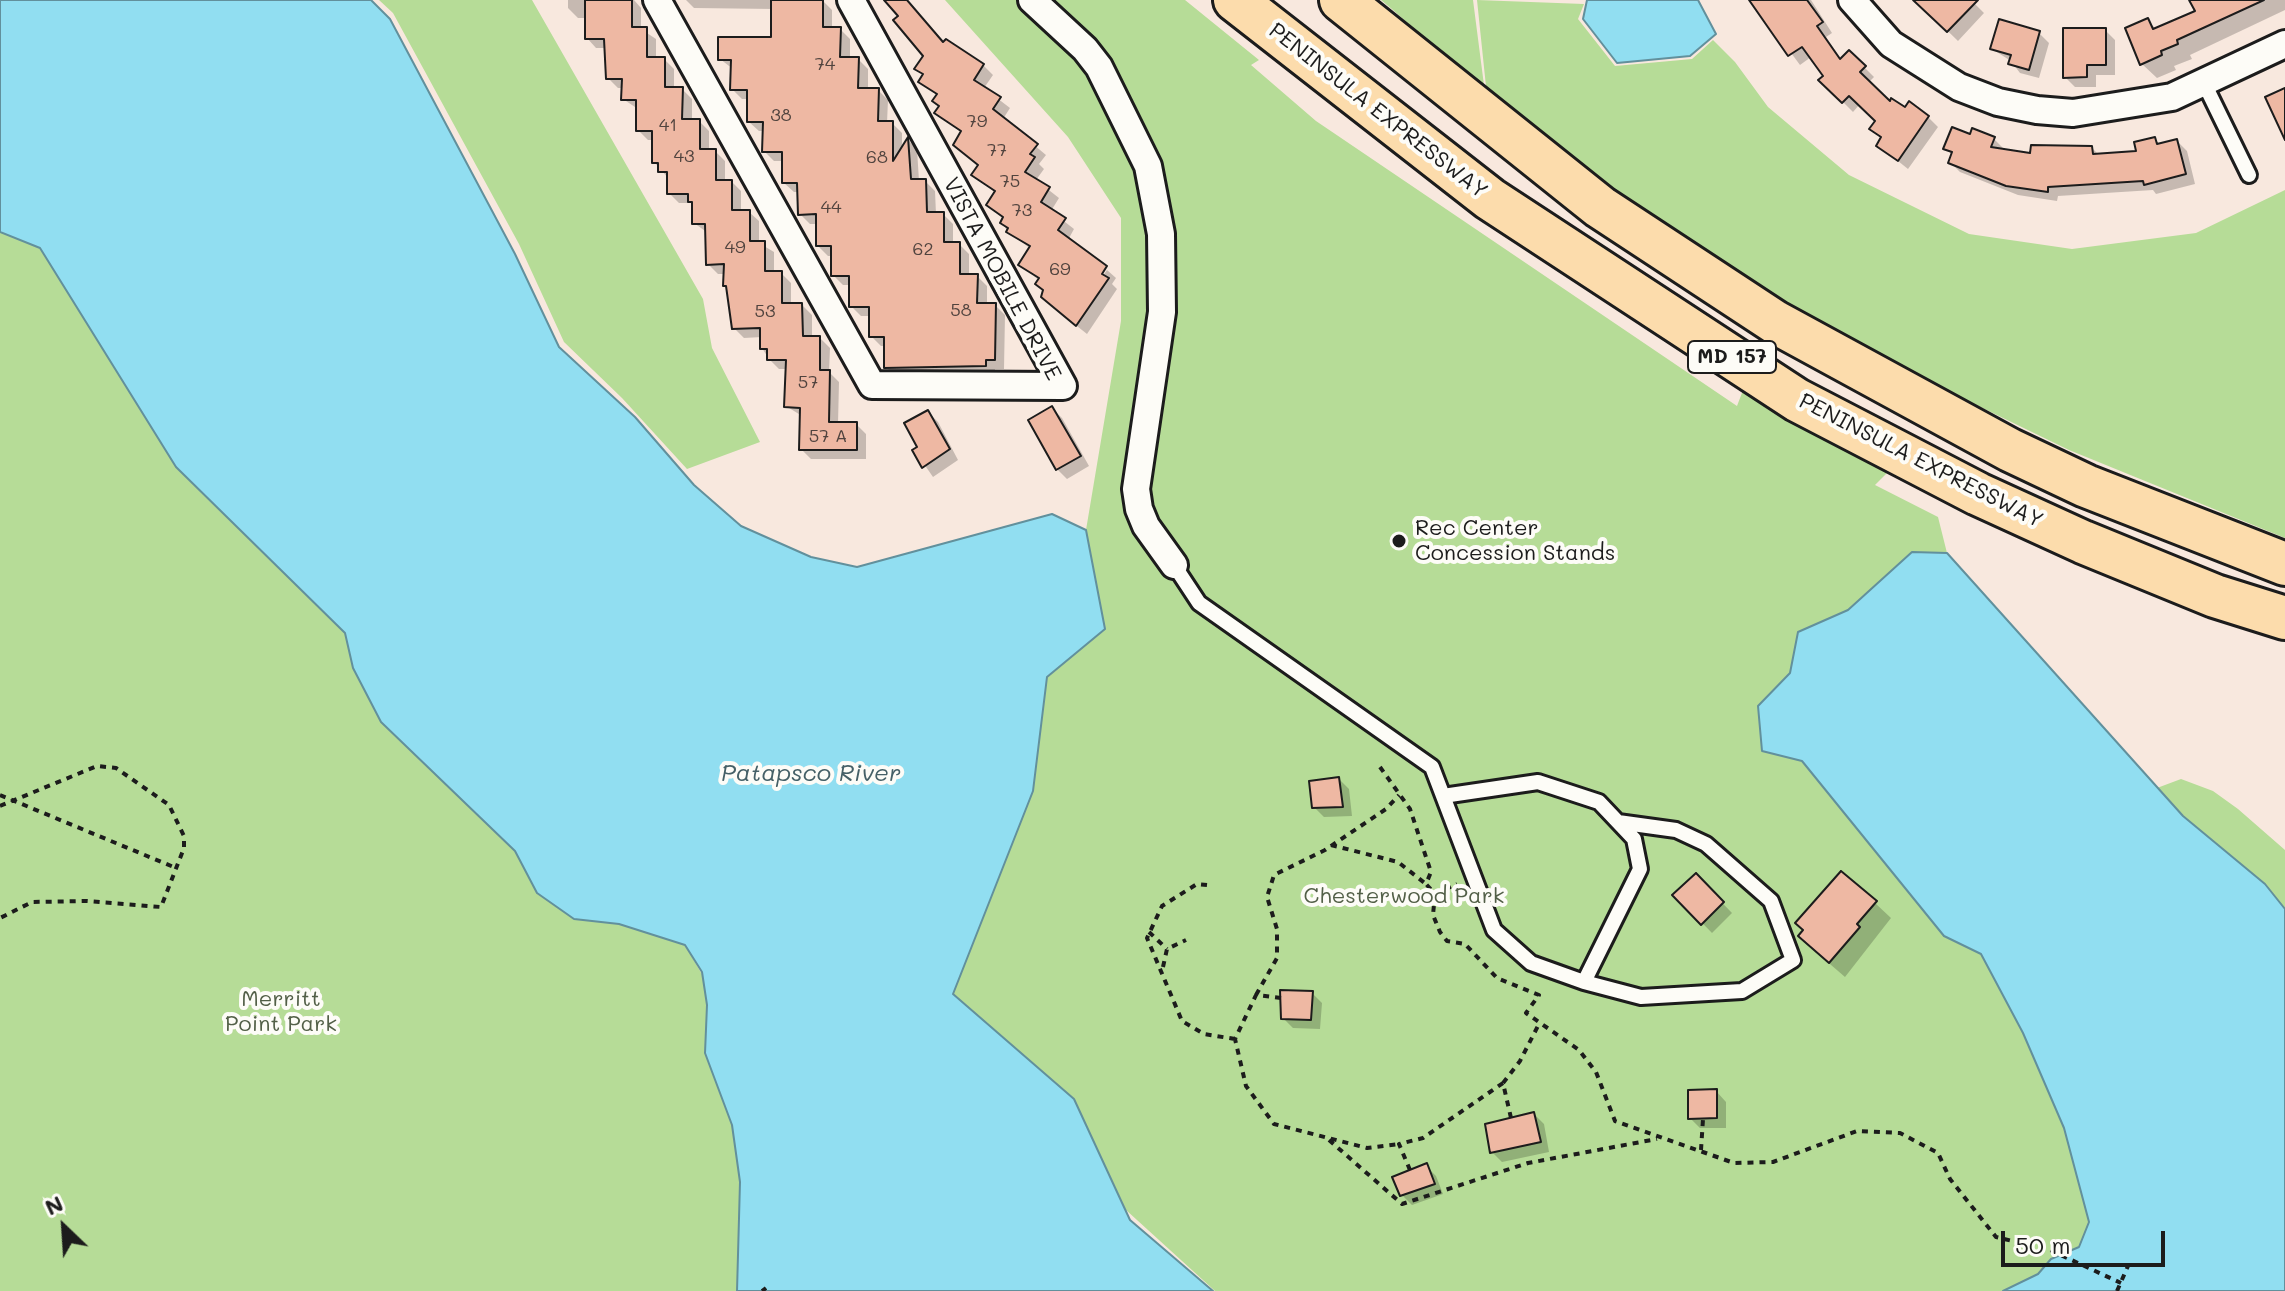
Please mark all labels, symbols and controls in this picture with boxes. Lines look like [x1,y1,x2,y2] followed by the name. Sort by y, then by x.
[1263,17,1493,205] street label: PENINSULA EXPRESSWAY
[815,53,835,75] house number: 74
[770,104,792,126] house number: 38
[967,110,987,132] house number: 79
[659,114,677,136] house number: 41
[987,139,1007,161] house number: 77
[673,145,695,167] house number: 43
[866,146,888,168] house number: 68
[1000,170,1020,192] house number: 75
[937,173,1067,385] street label: VISTA MOBILE DRIVE
[820,196,842,218] house number: 44
[1012,199,1032,221] house number: 73
[724,236,746,258] house number: 49
[913,238,933,260] house number: 62
[1049,258,1071,280] house number: 69
[950,299,972,321] house number: 58
[754,300,776,322] house number: 53
[1688,341,1776,373] road number: MD 157
[798,371,818,393] house number: 57
[1795,388,2047,534] street label: PENINSULA EXPRESSWAY
[809,425,847,447] house number: 57 A
[1415,515,1615,566] place label: Rec Center Concession Stands
[1390,532,1408,550] marker: Rec Center Concession Stands
[721,760,901,788] water label: Patapsco River
[1304,883,1504,909] park label: Chesterwood Park
[225,986,337,1038] park label: Merritt Point Park
[24,1187,104,1267] north arrow
[40,1188,67,1221] text: N
[2005,1215,2169,1265] scale bar
[2015,1229,2071,1260] text: 50 m

